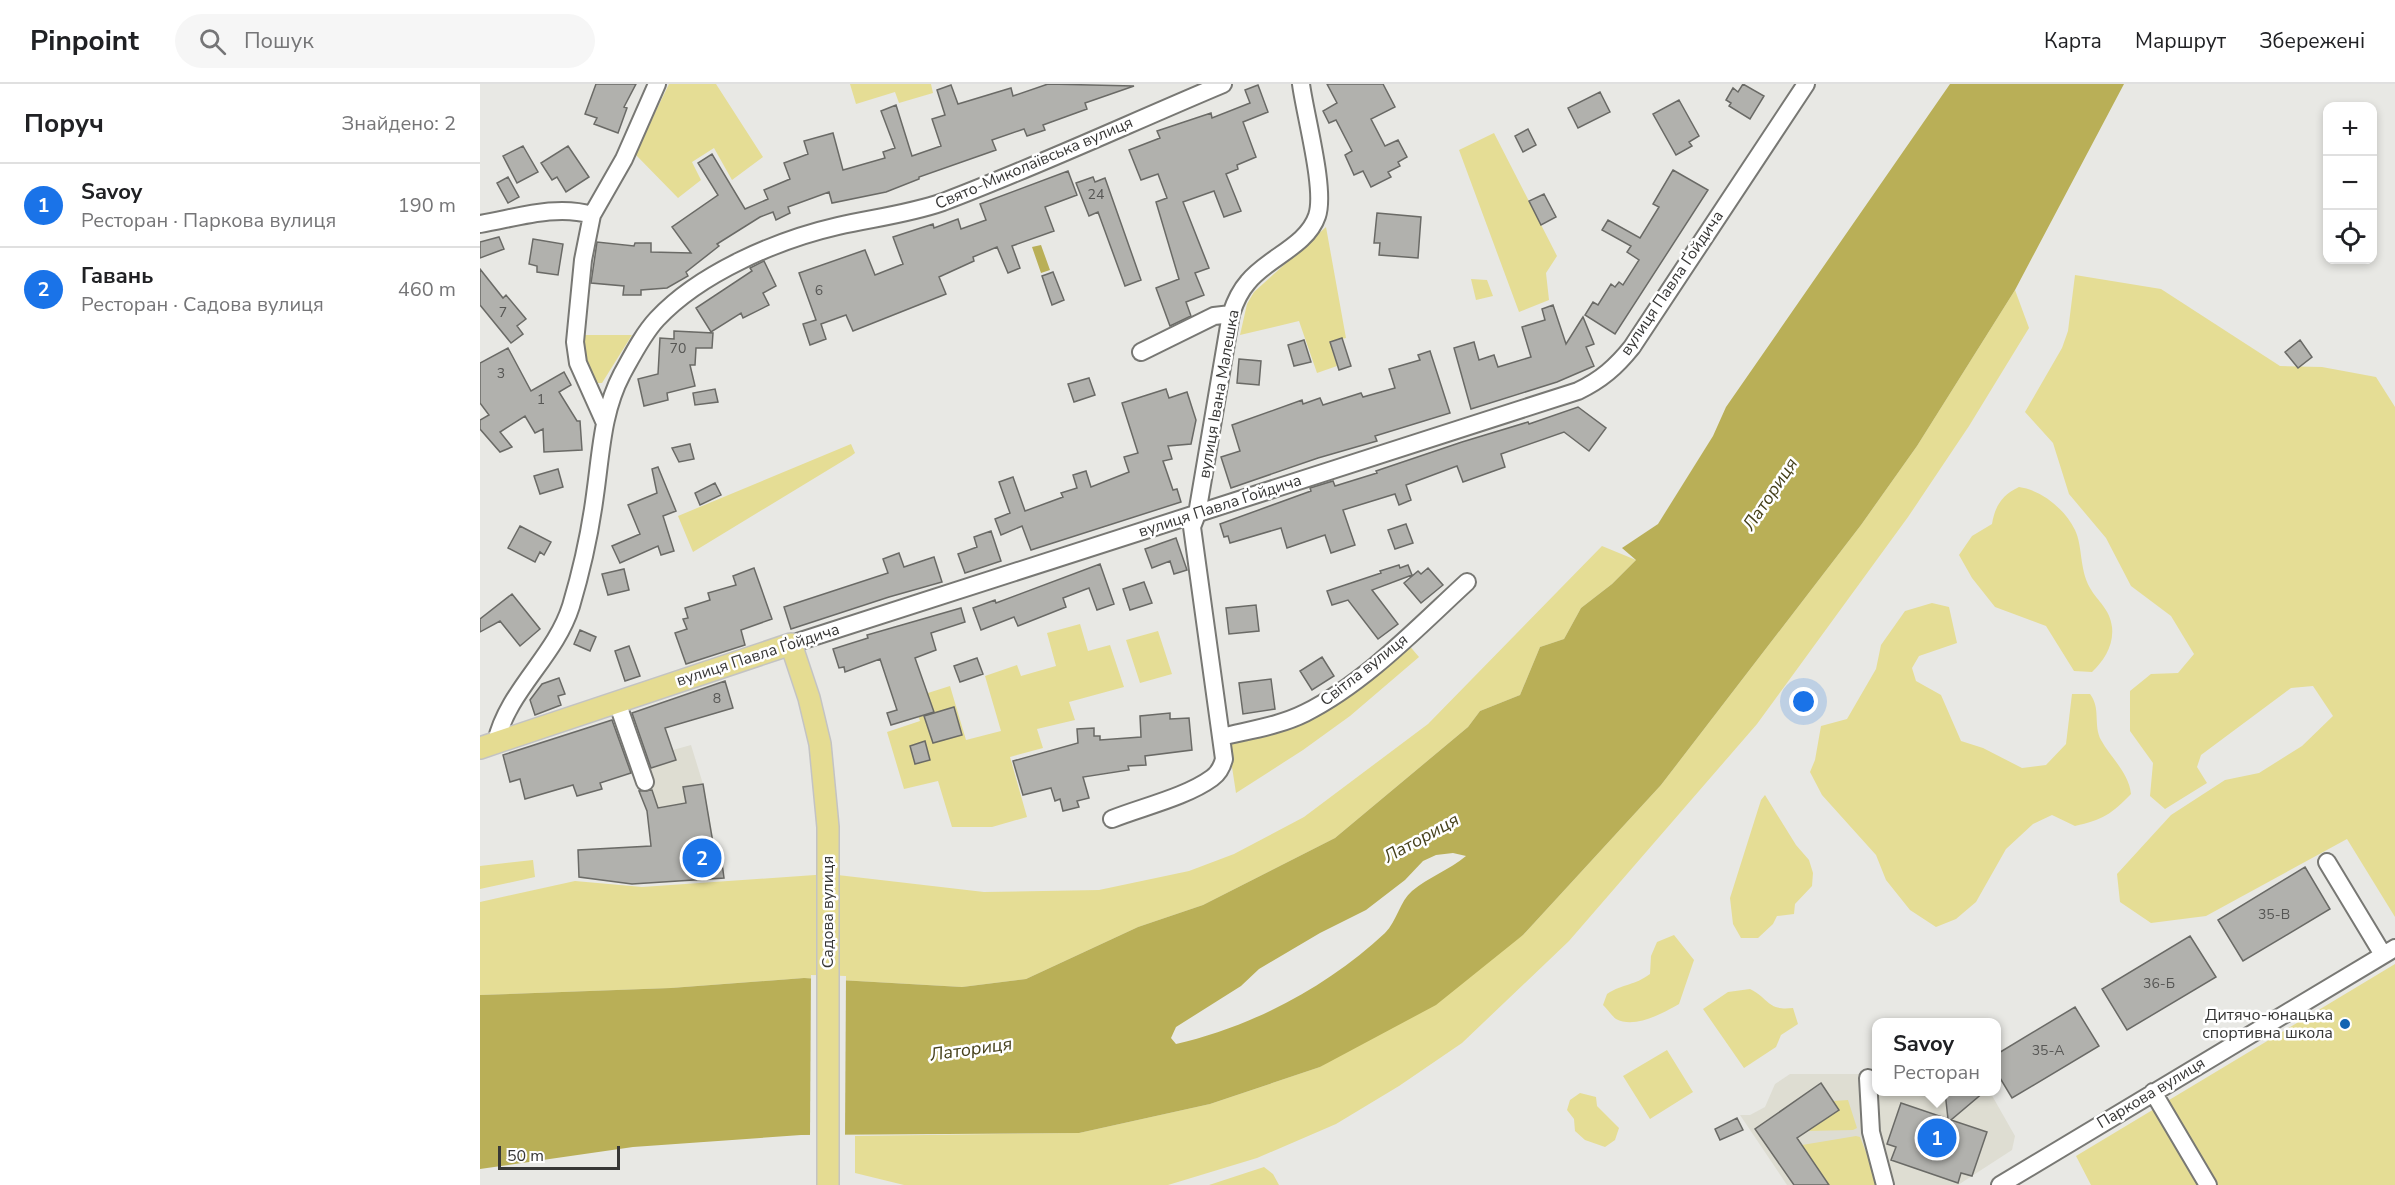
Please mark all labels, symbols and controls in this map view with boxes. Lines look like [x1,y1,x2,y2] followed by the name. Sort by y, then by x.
[175,14,595,68] search box
[30,22,139,60] text: Pinpoint
[196,25,229,58] icon: search
[244,26,314,56] text: Пошук
[2044,27,2102,55] text: Карта
[2135,27,2226,55] text: Маршрут
[2259,27,2365,55] text: Збережені
[2323,102,2377,264] map controls
[2323,102,2377,156] button: +
[24,106,104,141] text: Поруч
[342,110,456,137] text: Знайдено: 2
[932,111,1136,215] street label: Свято-Миколаївська вулиця
[2323,156,2377,210] button: −
[81,177,142,207] text: Savoy
[1088,185,1104,204] house number: 24
[38,192,50,219] text: 1
[398,192,456,219] text: 190 m
[1615,206,1729,360] street label: вулиця Павла Ґойдича
[81,207,336,234] text: Ресторан · Паркова вулиця
[2323,210,2377,264] button: locate
[81,261,153,291] text: Гавань
[38,276,50,303] text: 2
[398,276,456,303] text: 460 m
[815,281,823,300] house number: 6
[81,291,324,318] text: Ресторан · Садова вулиця
[499,303,507,322] house number: 7
[1193,308,1245,480] street label: вулиця Івана Малешка
[670,339,686,358] house number: 70
[497,364,505,383] house number: 3
[537,390,545,409] house number: 1
[1736,453,1803,536] water label: Латориця
[1136,469,1304,543] street label: вулиця Павла Ґойдича
[674,618,842,692] street label: вулиця Павла Ґойдича
[1316,629,1412,711] street label: Світла вулиця
[1789,687,1818,716] your location
[713,689,721,708] house number: 8
[1378,807,1463,869] water label: Латориця
[682,836,722,880] pin: 2
[817,856,839,968] street label: Садова вулиця
[2258,905,2290,924] house number: 35-В
[2143,974,2175,993] house number: 36-Б
[2202,1004,2333,1044] place label: Дитячо-юнацька спортивна школа
[2338,1017,2352,1031] marker: Дитячо-юнацька спортивна школа
[1872,1018,2001,1096] popup
[1893,1029,1954,1059] text: Savoy
[927,1031,1014,1067] water label: Латориця
[2032,1041,2064,1060] house number: 35-А
[2093,1052,2209,1134] street label: Паркова вулиця
[1893,1059,1980,1086] text: Ресторан
[1918,1116,1956,1160] pin: 1
[498,1143,620,1170] scale bar
[507,1145,544,1167] text: 50 m

